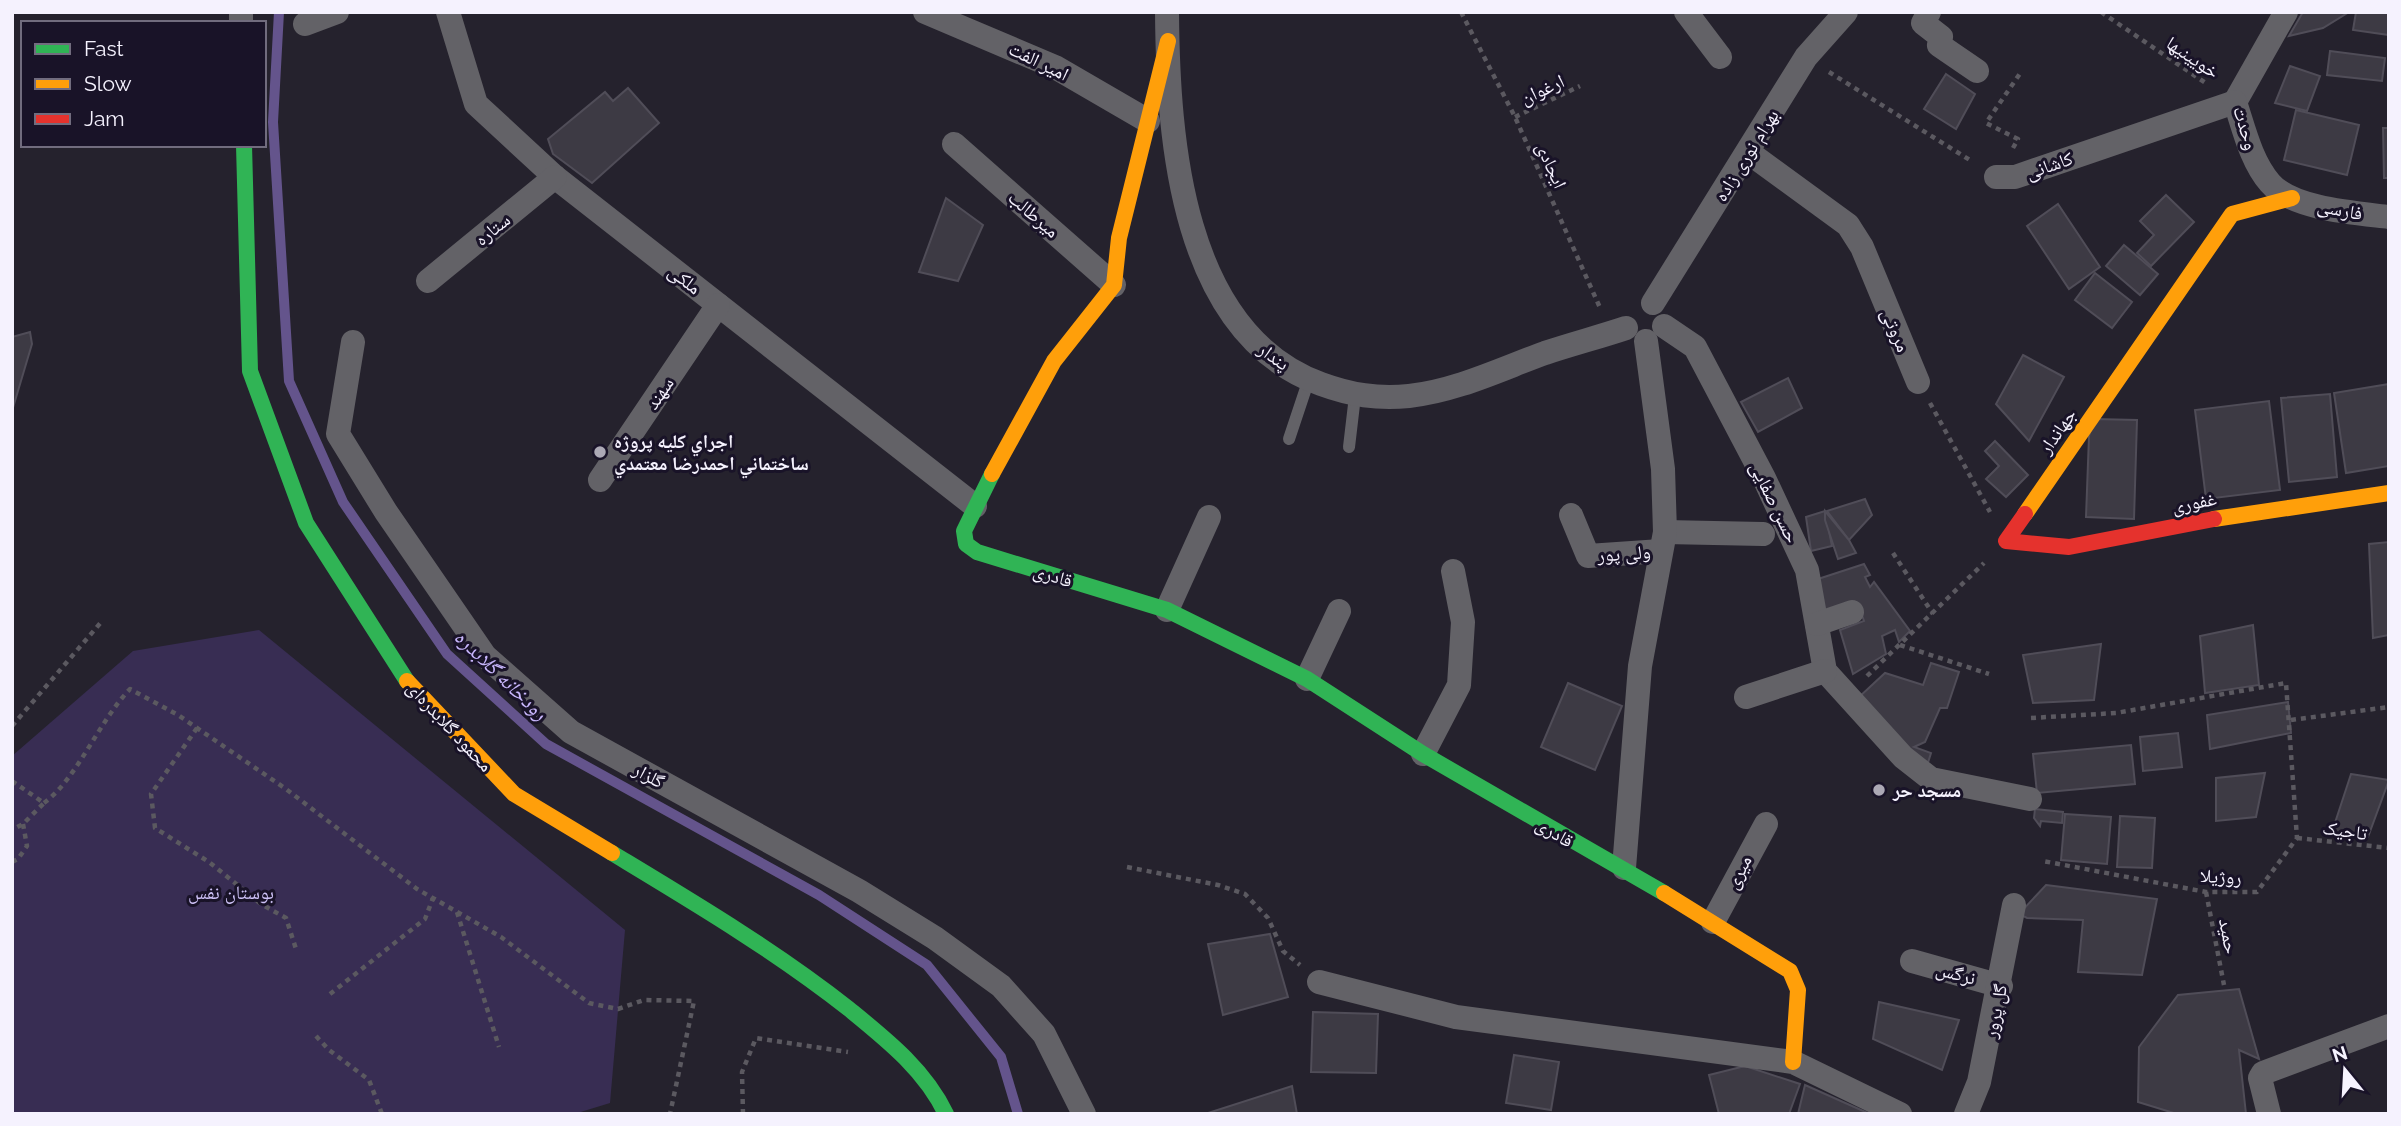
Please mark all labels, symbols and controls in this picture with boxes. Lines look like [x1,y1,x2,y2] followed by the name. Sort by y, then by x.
[21,21,266,147] legend
[2162,31,2224,83] street label: خویینیها
[84,36,124,61] text: Fast
[1005,37,1073,86] street label: امیر الفت
[1517,69,1568,110] street label: ارغوان
[84,71,132,96] text: Slow
[2228,104,2263,153] street label: وحدت
[1709,105,1786,207] street label: بهرام نوری زاده
[84,106,125,131] text: Jam
[1531,139,1572,192] street label: ایجادی
[2023,147,2076,184] street label: کاشانی
[1003,186,1064,243] street label: میرطالب
[2315,194,2365,225] street label: فارسی
[470,208,515,251] street label: ستاره
[664,260,706,299] street label: ملکی
[1876,305,1915,355] street label: مروتی
[1253,337,1294,376] street label: پندار
[640,373,679,414] street label: سهند
[2033,404,2081,459] street label: جهاندار
[614,430,809,479] place label: اجراي كليه پروژه ساختماني احمدرضا معتمدي
[592,444,608,460] marker: اجراي كليه پروژه ساختماني احمدرضا معتمدي
[1745,458,1804,546] street label: حسن صفایی
[2170,487,2219,518] street label: غفوری
[1596,540,1652,567] street label: ولی پور
[1030,559,1075,592] street label: قادری
[450,624,553,725] water label: رودخانه گلابدره
[402,676,498,777] street label: محمود گلابدره‌ای
[628,757,668,793] street label: گلزار
[1892,779,1961,801] place label: مسجد حر
[1871,782,1887,798] marker: مسجد حر
[1532,812,1578,853] street label: قادری
[2321,816,2369,844] street label: تاجیک
[1720,851,1757,893] street label: میری
[2200,864,2242,889] street label: روژیلا
[188,881,274,904] park label: بوستان نفس
[2214,916,2243,956] street label: حمید
[1934,957,1978,990] street label: نرگس
[1978,982,2013,1041] street label: گل پرور
[2310,1035,2380,1105] north arrow
[2329,1041,2350,1067] text: N

